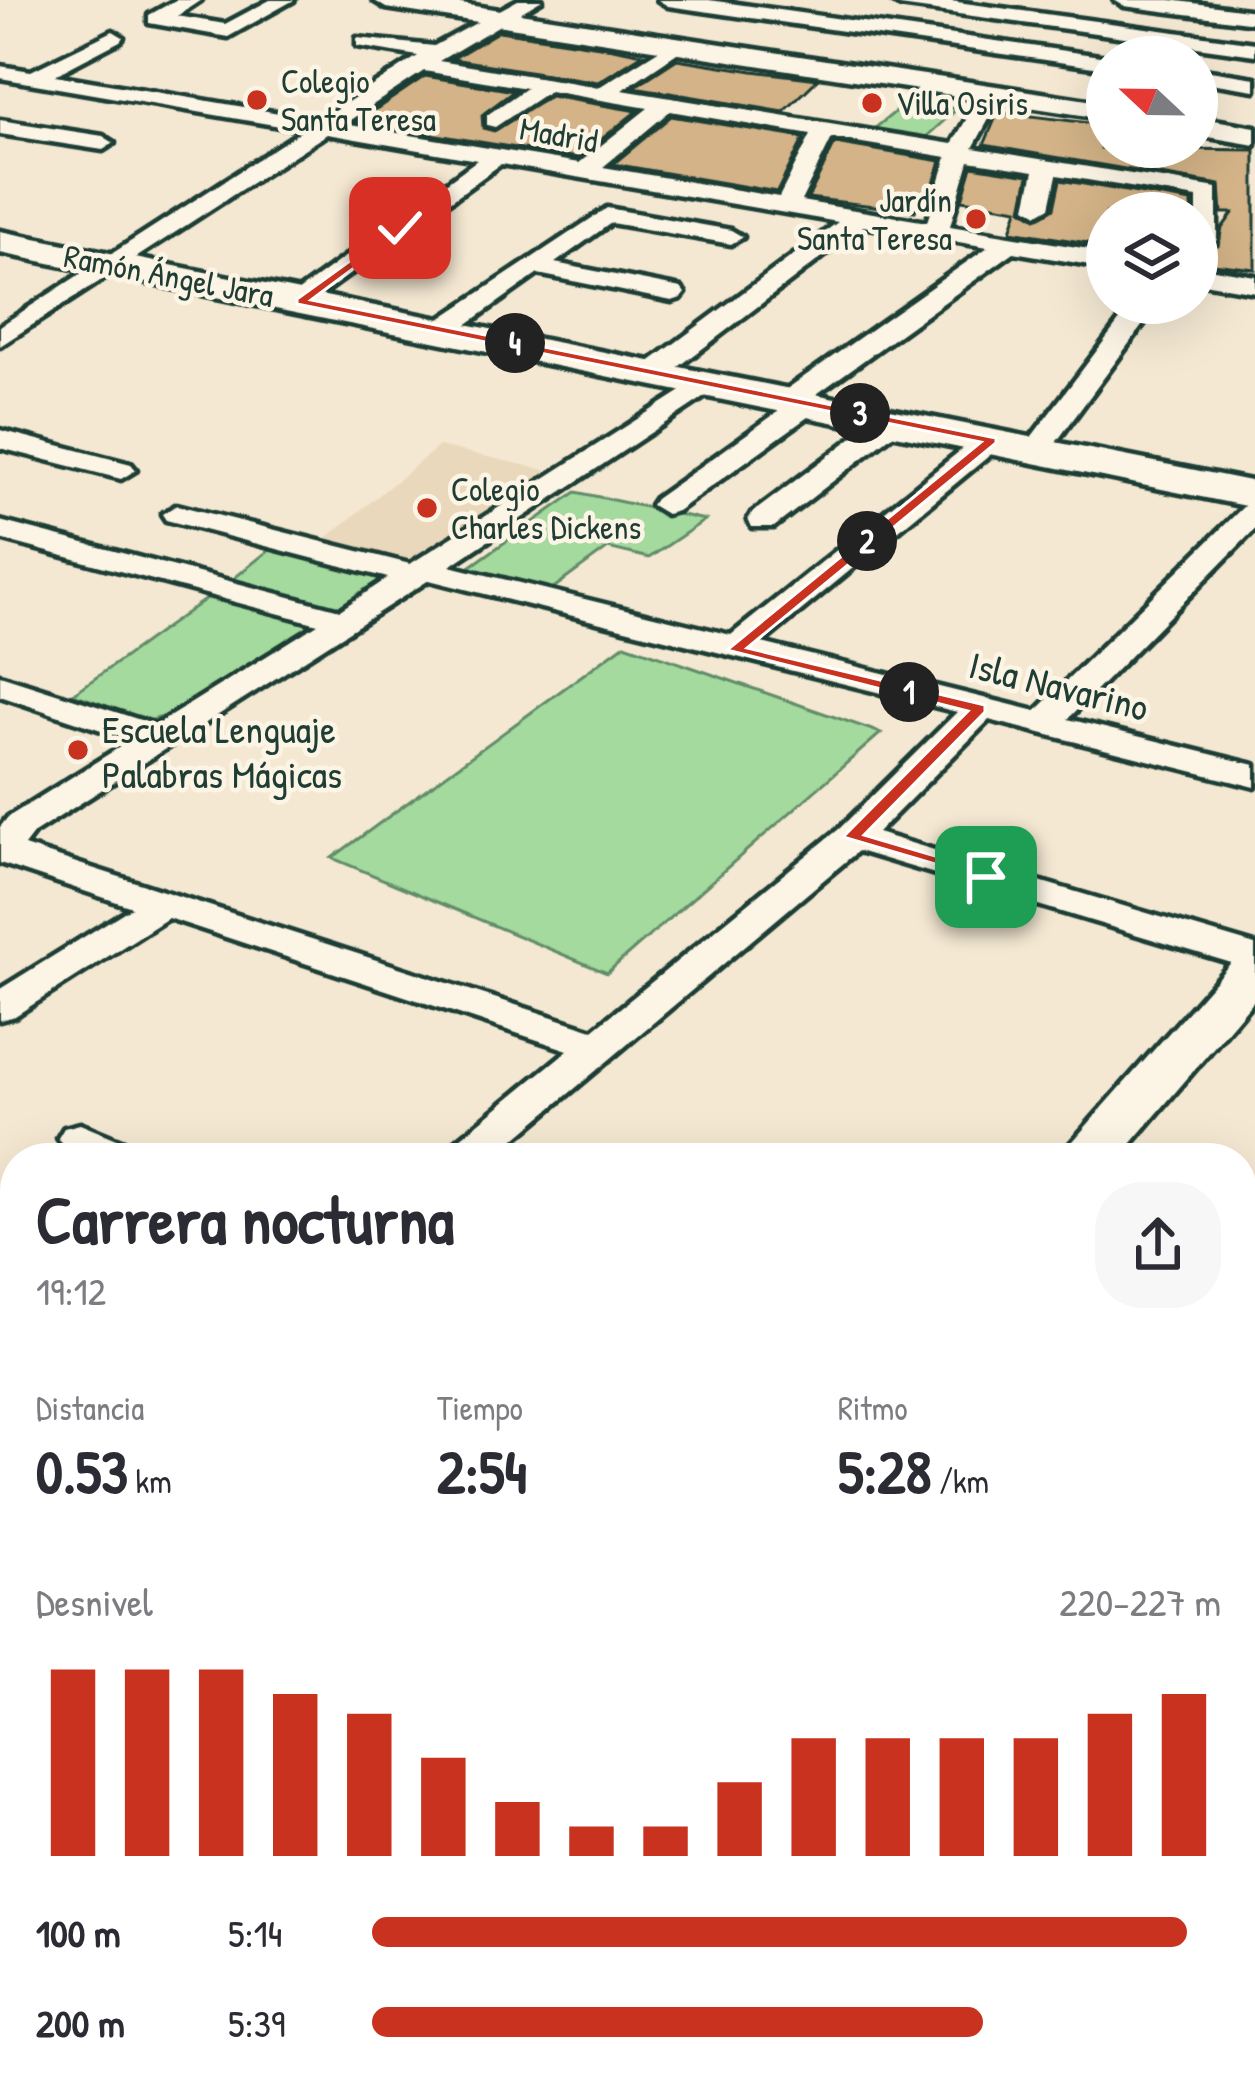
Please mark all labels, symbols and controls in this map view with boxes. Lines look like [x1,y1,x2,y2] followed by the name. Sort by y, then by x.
[1086,36,1218,168] north arrow
[1086,36,1218,324] map controls
[281,59,436,141] place label: Colegio Santa Teresa
[896,81,1028,125] place label: Villa Osiris
[244,87,270,113] marker: Colegio Santa Teresa
[859,90,885,116] marker: Villa Osiris
[517,106,602,162] street label: Madrid
[349,177,451,279] pin
[797,178,952,260] place label: Jardín Santa Teresa
[1086,192,1218,324] button: layers
[367,195,433,261] icon: check
[963,206,989,232] marker: Jardín Santa Teresa
[60,233,277,318] street label: Ramón Ángel Jara
[485,313,545,373] pin: 4
[509,321,521,365] text: 4
[830,383,890,443] pin: 3
[853,391,867,435] text: 3
[451,467,641,549] place label: Colegio Charles Dickens
[414,495,440,521] marker: Colegio Charles Dickens
[837,511,897,571] pin: 2
[859,519,875,563] text: 2
[964,637,1154,733] street label: Isla Navarino
[879,662,939,722] pin: 1
[903,670,915,714] text: 1
[102,702,342,800] place label: Escuela Lenguaje Palabras Mágicas
[65,737,91,763] marker: Escuela Lenguaje Palabras Mágicas
[935,826,1037,928] pin
[953,844,1019,910] icon: arrive
[36,1174,454,1264] text: Carrera nocturna
[1095,1182,1221,1308] button: share
[36,1264,106,1317] text: 19:12
[36,1386,144,1430] text: Distancia
[437,1386,523,1430] text: Tiempo
[838,1386,907,1430] text: Ritmo
[36,1430,128,1512] text: 0.53
[437,1430,527,1512] text: 2:54
[838,1430,931,1512] text: 5:28
[128,1459,172,1503] text: km
[931,1459,989,1503] text: /km
[36,1575,153,1628] text: Desnivel
[1059,1575,1221,1628] text: 220–227 m
[36,1906,121,1959] text: 100 m
[228,1906,282,1959] text: 5:14
[36,1996,125,2049] text: 200 m
[228,1996,285,2049] text: 5:39

